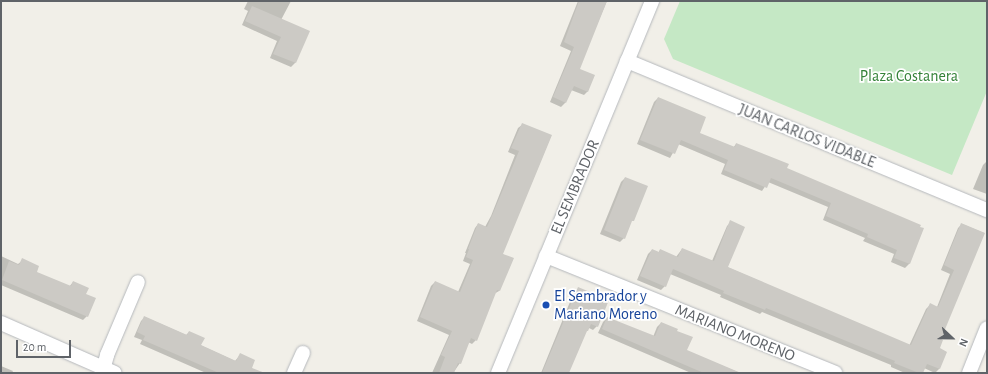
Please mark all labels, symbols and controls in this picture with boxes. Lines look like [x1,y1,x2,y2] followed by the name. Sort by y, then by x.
[860,66,958,86] park label: Plaza Costanera
[736,100,878,172] street label: JUAN CARLOS VIDABLE
[546,137,604,237] street label: EL SEMBRADOR
[554,286,657,324] place label: El Sembrador y Mariano Moreno
[541,300,551,310] marker: El Sembrador y Mariano Moreno
[672,300,798,366] street label: MARIANO MORENO
[932,318,972,358] north arrow
[18,332,73,358] scale bar
[957,337,970,348] text: N
[23,341,46,353] text: 20 m

